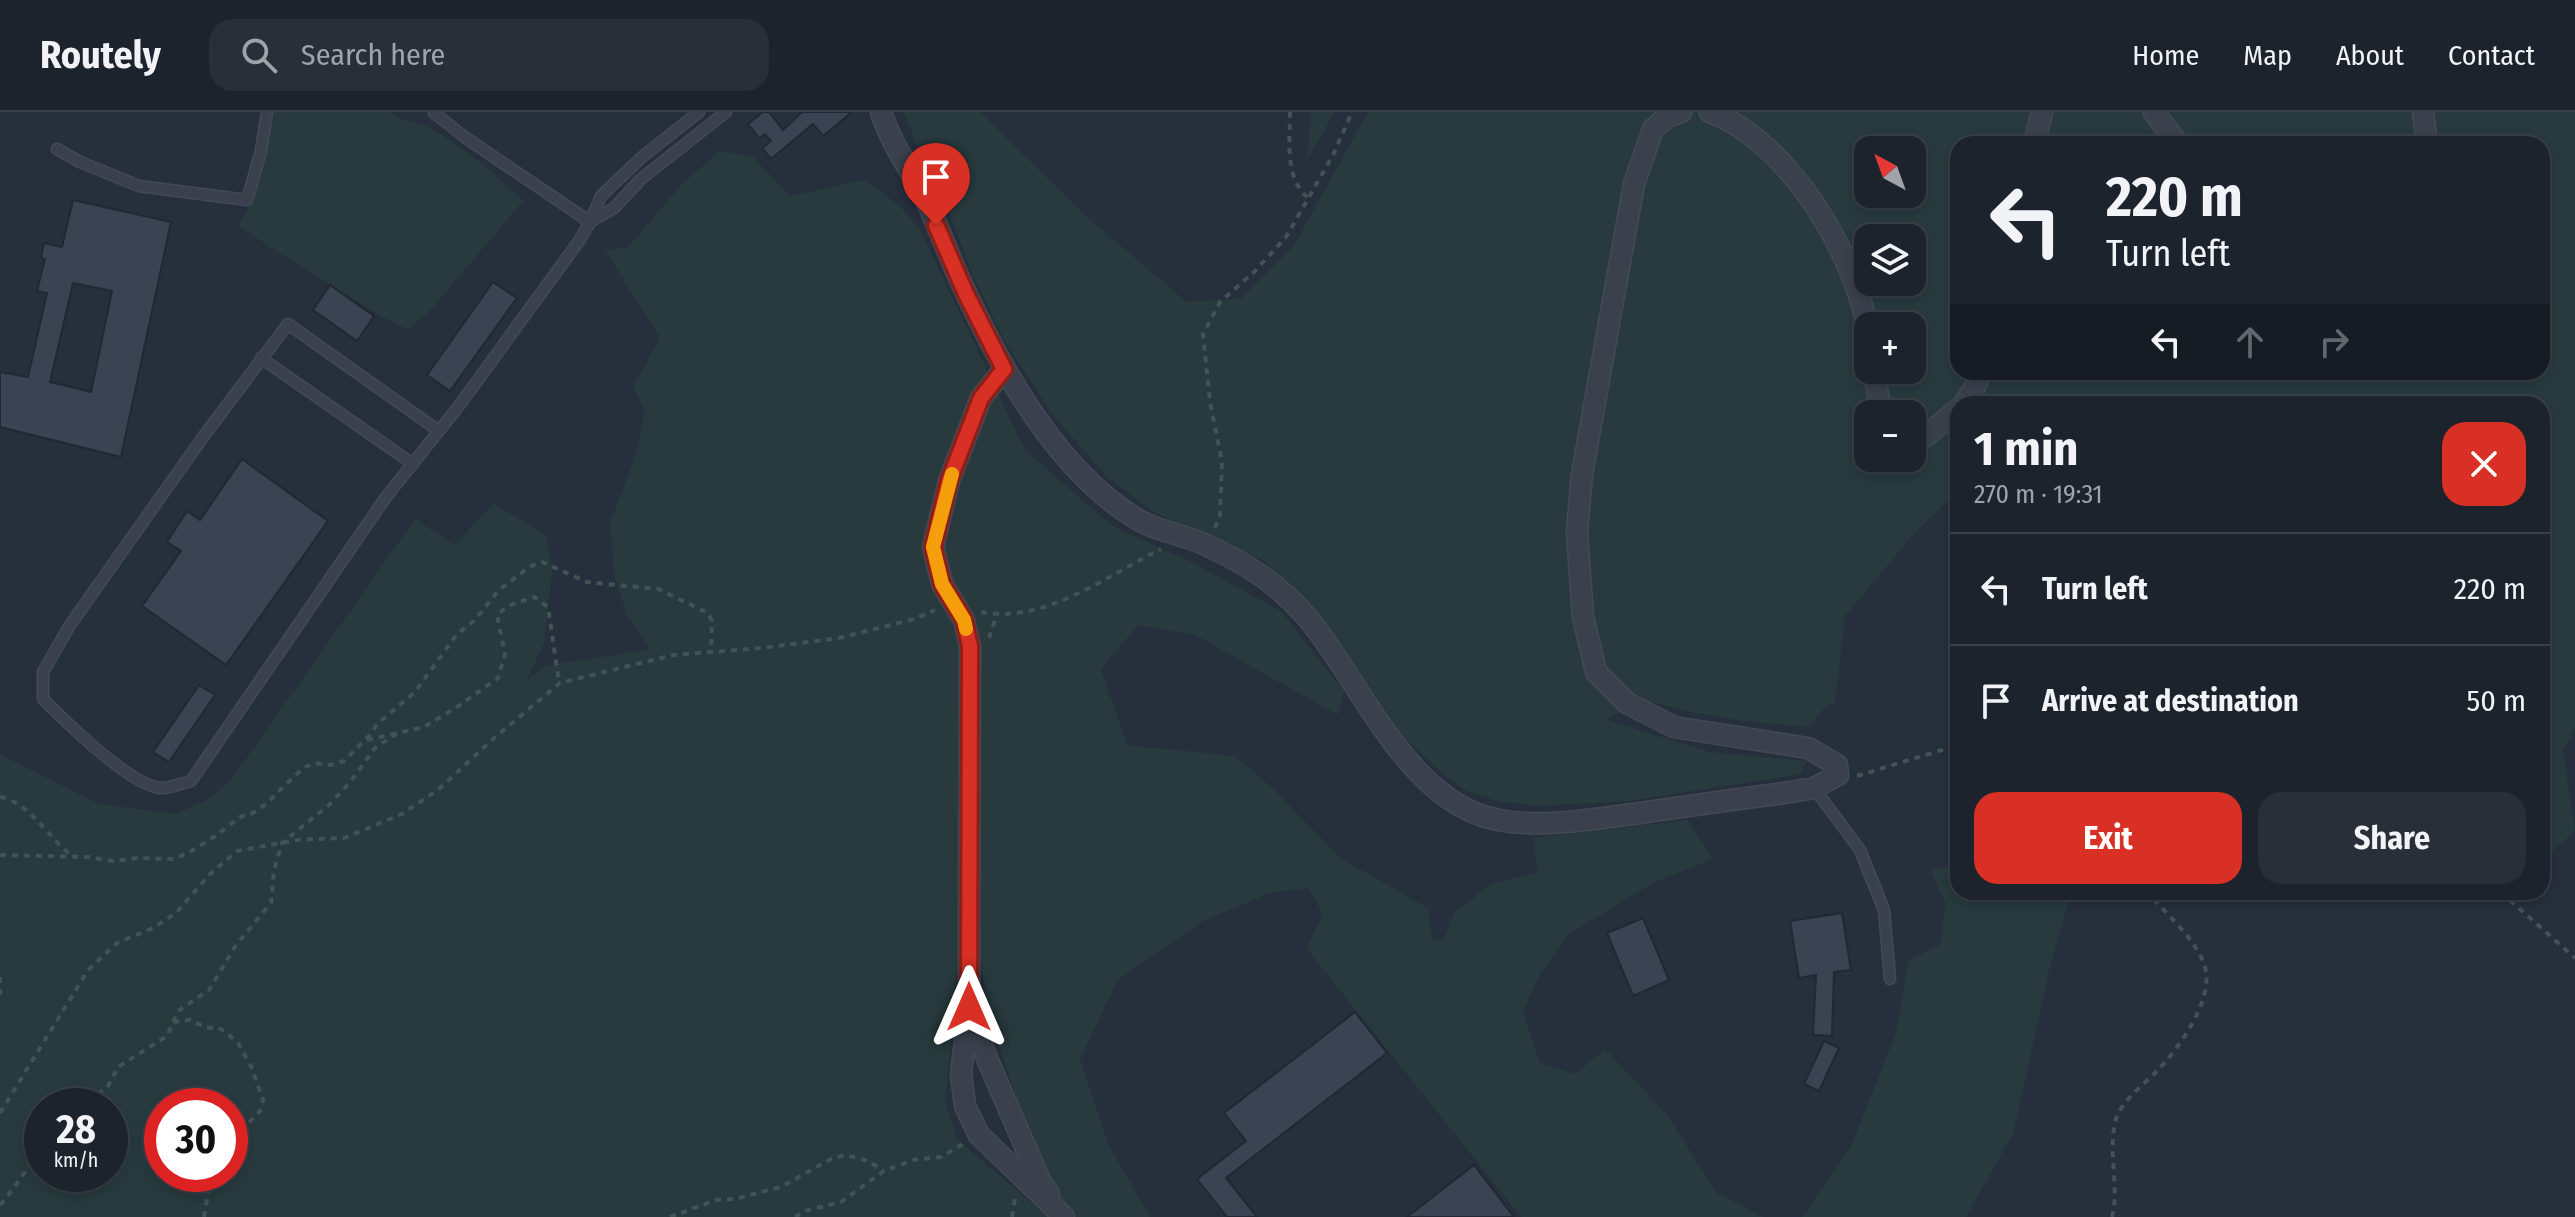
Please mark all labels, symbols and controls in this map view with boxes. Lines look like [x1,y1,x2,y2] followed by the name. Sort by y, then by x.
[209,19,769,91] search box
[40,32,161,78] text: Routely
[237,33,281,77] icon: search
[301,37,445,73] text: Search here
[2132,39,2199,72] text: Home
[2243,39,2292,72] text: Map
[2336,39,2404,72] text: About
[2448,39,2535,72] text: Contact
[1854,136,1926,208] north arrow
[1854,136,1926,472] map controls
[902,143,970,225] pin
[914,155,958,199] icon: arrive
[2106,164,2243,231] text: 220 m
[1974,168,2078,272] icon: left
[1854,224,1926,296] button: layers
[2106,232,2230,276] text: Turn left
[1854,312,1926,384] button: +
[2144,320,2188,364] icon: left
[2228,320,2272,364] icon: ahead
[2312,320,2356,364] icon: right
[1854,400,1926,472] button: −
[1974,420,2079,478] text: 1 min
[2442,422,2526,506] button: close
[1974,479,2103,510] text: 270 m · 19:31
[1974,567,2018,611] icon: left
[2042,571,2148,607] text: Turn left
[2454,571,2526,607] text: 220 m
[1974,679,2018,723] icon: arrive
[2042,683,2299,719] text: Arrive at destination
[2466,683,2526,719] text: 50 m
[1974,792,2242,884] button: Exit
[2258,792,2526,884] button: Share
[927,965,1011,1049] position arrow
[144,1088,248,1192] speed limit sign: 30
[56,1106,96,1154] text: 28
[54,1148,98,1172] text: km/h

